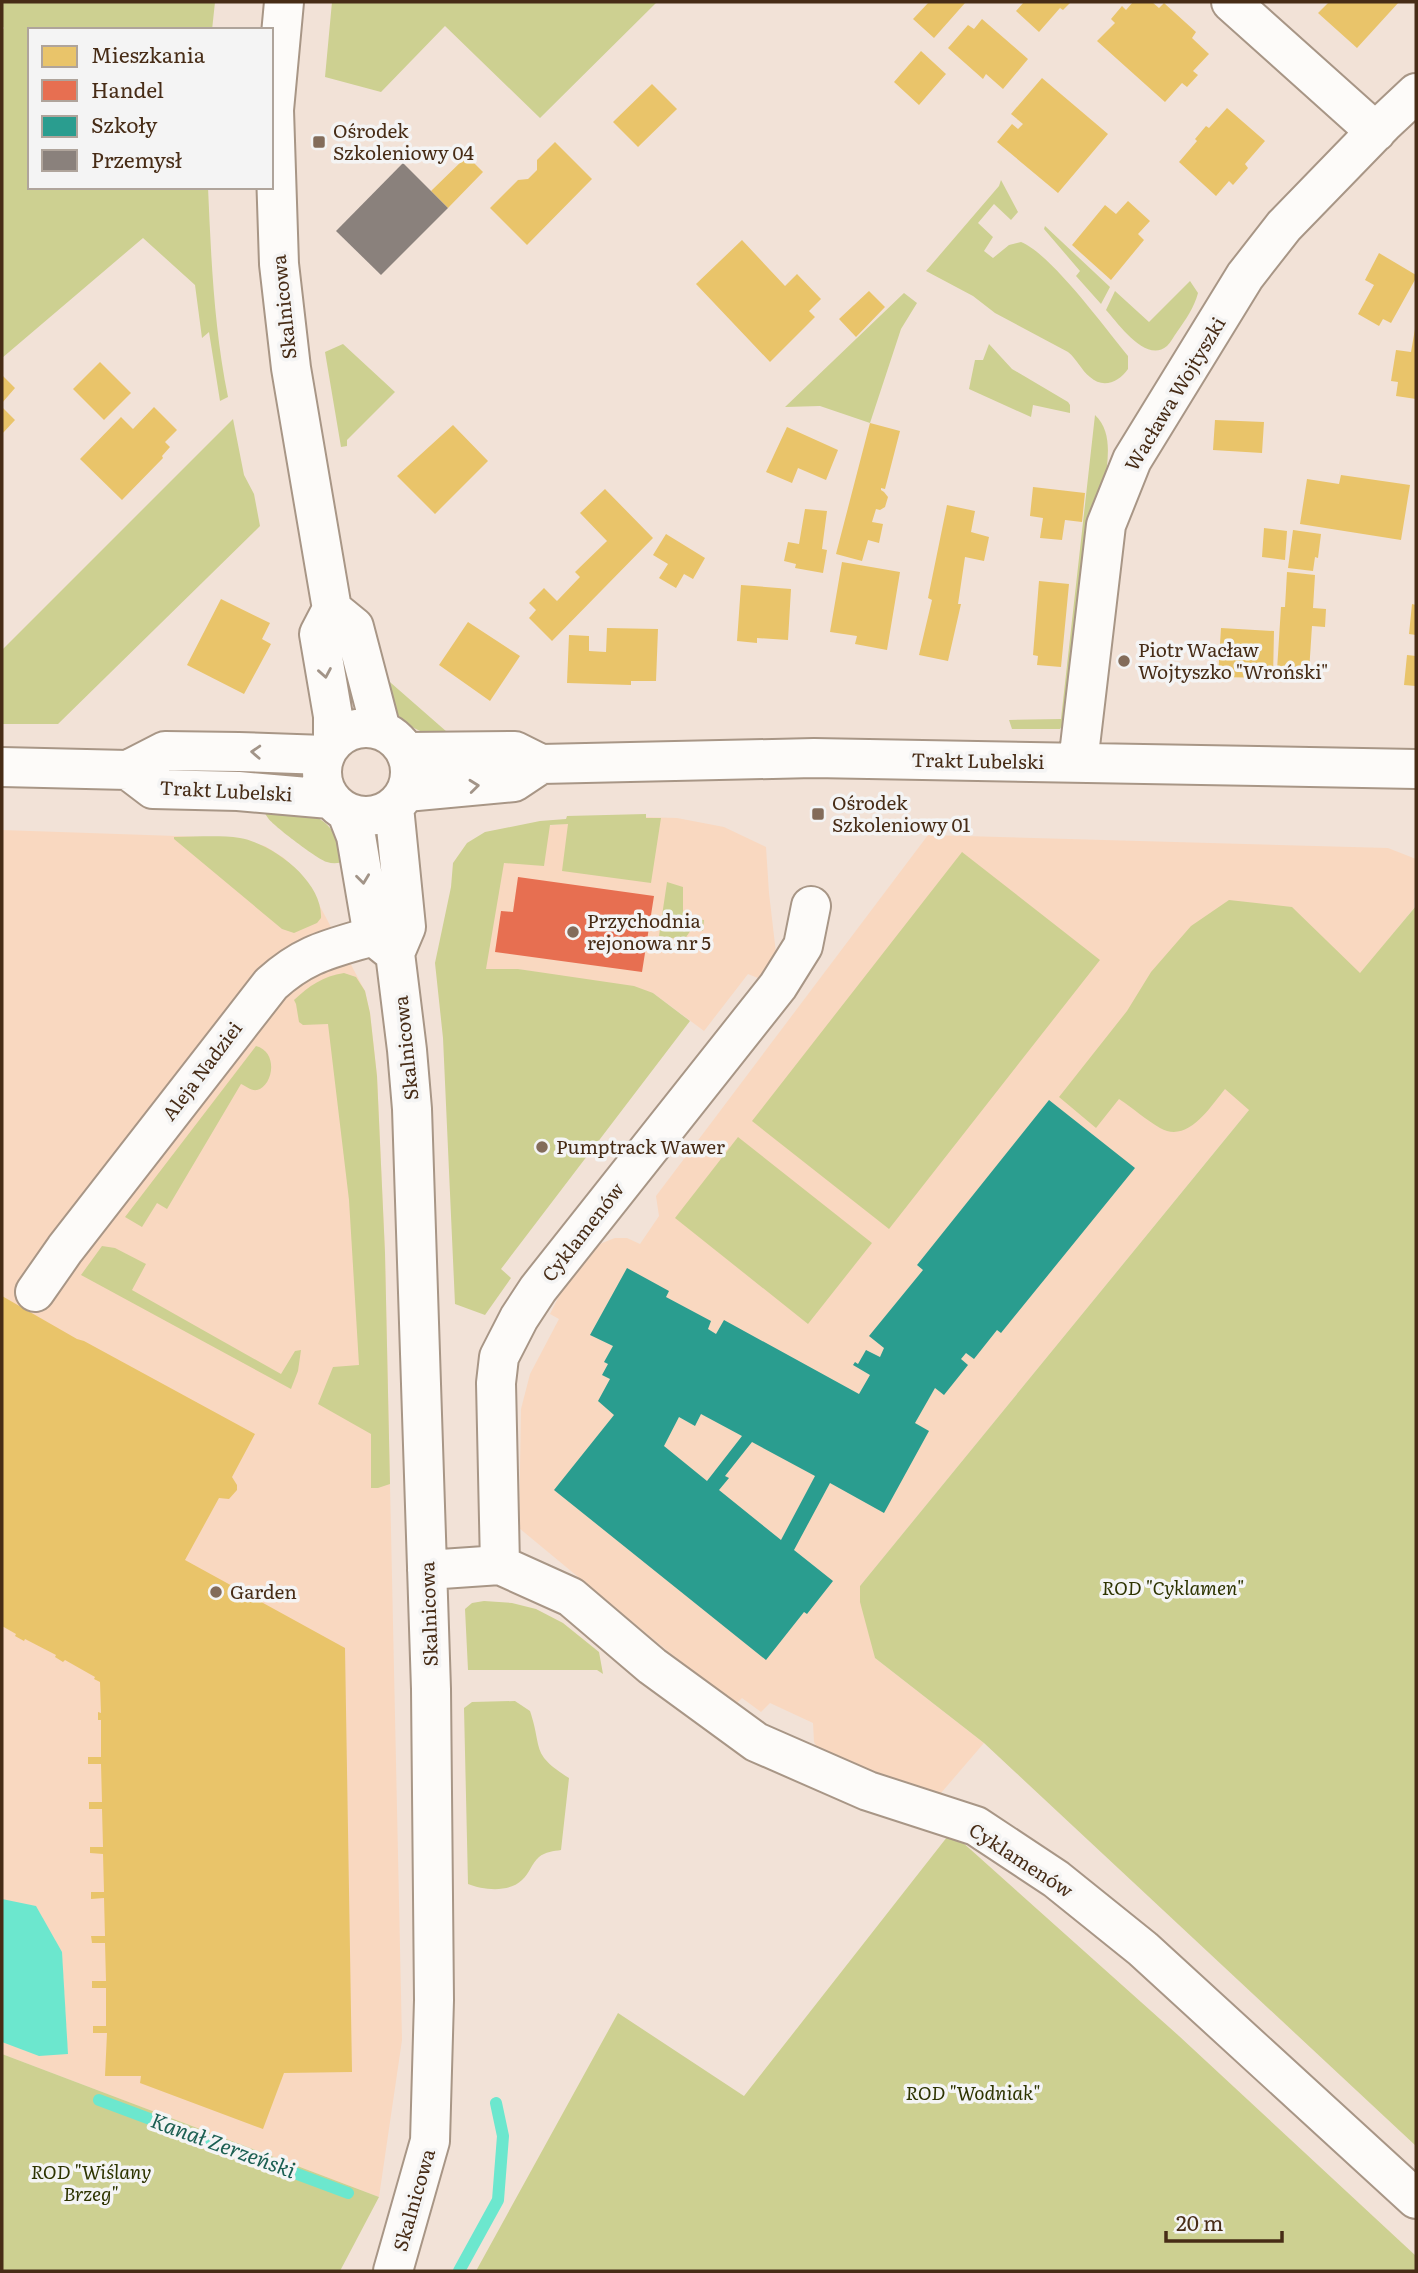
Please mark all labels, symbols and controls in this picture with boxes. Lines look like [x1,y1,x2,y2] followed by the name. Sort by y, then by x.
[28,28,273,189] legend
[91,38,206,69] text: Mieszkania
[91,73,164,104] text: Handel
[91,108,158,139] text: Szkoły
[333,116,475,166] place label: Ośrodek Szkoleniowy 04
[311,134,327,150] marker: Ośrodek Szkoleniowy 04
[91,143,182,174] text: Przemysł
[264,253,302,361] street label: Skalnicowa
[1117,311,1231,476] street label: Wacława Wojtyszki
[1138,635,1328,685] place label: Piotr Wacław Wojtyszko "Wroński"
[1116,653,1132,669] marker: Piotr Wacław Wojtyszko "Wroński"
[317,668,332,679] one-way arrow
[251,745,262,760] one-way arrow
[911,745,1045,775] street label: Trakt Lubelski
[159,773,293,807] street label: Trakt Lubelski
[468,779,480,794] one-way arrow
[832,788,971,838] place label: Ośrodek Szkoleniowy 01
[810,806,826,822] marker: Ośrodek Szkoleniowy 01
[356,873,371,885] one-way arrow
[587,906,711,956] place label: Przychodnia rejonowa nr 5
[565,924,581,940] marker: Przychodnia rejonowa nr 5
[386,994,424,1102] street label: Skalnicowa
[154,1015,248,1126] street label: Aleja Nadziei
[556,1132,725,1160] place label: Pumptrack Wawer
[534,1139,550,1155] marker: Pumptrack Wawer
[535,1175,630,1287] street label: Cyklamenów
[412,1560,444,1667] street label: Skalnicowa
[1102,1573,1244,1601] park label: ROD "Cyklamen"
[230,1577,297,1605] place label: Garden
[208,1584,224,1600] marker: Garden
[964,1815,1080,1904] street label: Cyklamenów
[905,2078,1041,2106] park label: ROD "Wodniak"
[147,2103,301,2184] water label: Kanał Zerzeński
[385,2145,441,2254] street label: Skalnicowa
[31,2157,151,2207] park label: ROD "Wiślany Brzeg"
[1166,2200,1282,2244] scale bar
[1176,2206,1223,2237] text: 20 m

